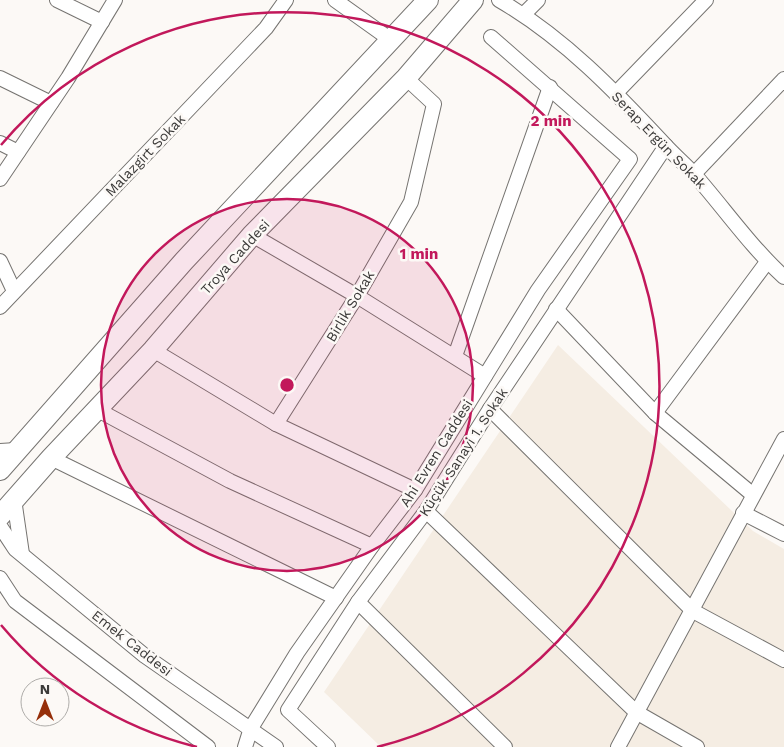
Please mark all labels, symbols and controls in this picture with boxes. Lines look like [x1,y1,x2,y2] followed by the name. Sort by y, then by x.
[608,88,710,192] street label: Serap Ergün Sokak
[102,111,188,199] street label: Malazgirt Sokak
[530,112,572,130] text: 2 min
[197,216,273,298] street label: Troya Caddesi
[400,245,438,263] text: 1 min
[323,268,377,344] street label: Birlik Sokak
[278,376,296,394] centre of rings
[416,385,511,519] street label: Küçük Sanayi 1. Sokak
[397,396,475,510] street label: Ahi Evren Caddesi
[89,607,175,679] street label: Emek Caddesi
[20,677,70,727] north arrow
[40,681,50,697] text: N

